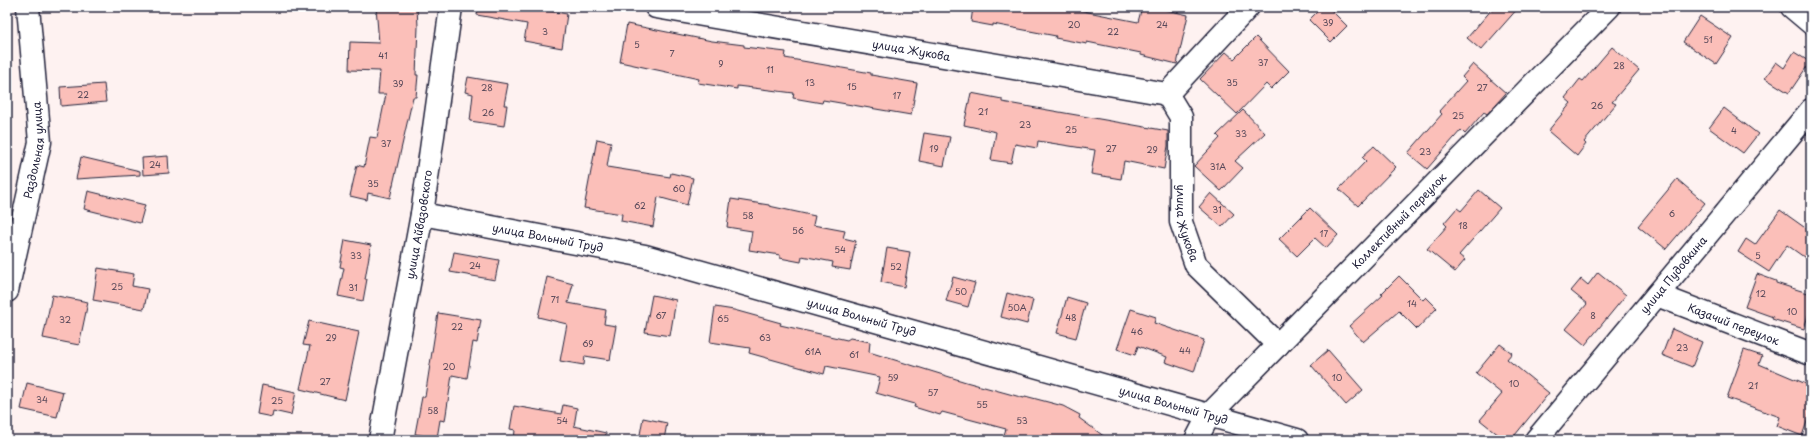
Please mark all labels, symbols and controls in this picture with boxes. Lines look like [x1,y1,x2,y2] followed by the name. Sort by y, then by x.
[1322,15,1334,29] house number: 39
[1068,17,1081,31] house number: 20
[1156,17,1168,31] house number: 24
[542,24,548,38] house number: 3
[1107,24,1119,38] house number: 22
[1703,32,1713,46] house number: 51
[871,35,952,65] street label: улица Жукова
[634,37,640,51] house number: 5
[669,46,675,60] house number: 7
[378,48,388,62] house number: 41
[1258,55,1268,69] house number: 37
[718,56,724,70] house number: 9
[1613,58,1625,72] house number: 28
[766,62,774,76] house number: 11
[805,75,815,89] house number: 13
[1226,75,1238,89] house number: 35
[392,76,404,90] house number: 39
[847,79,857,93] house number: 15
[481,80,493,94] house number: 28
[1476,80,1488,94] house number: 27
[77,87,89,101] house number: 22
[893,88,902,102] house number: 17
[1591,98,1603,112] house number: 26
[19,101,48,200] street label: Раздольная улица
[978,104,988,118] house number: 21
[482,105,494,119] house number: 26
[1452,108,1464,122] house number: 25
[1019,117,1031,131] house number: 23
[1065,122,1077,136] house number: 25
[1731,123,1737,137] house number: 4
[1235,126,1247,140] house number: 33
[381,136,391,150] house number: 37
[929,141,939,155] house number: 19
[1105,141,1117,155] house number: 27
[1146,142,1158,156] house number: 29
[1419,144,1431,158] house number: 23
[149,157,161,171] house number: 24
[1210,159,1226,173] house number: 31А
[1348,168,1450,272] street label: Коллективный переулок
[401,169,436,281] street label: улица Айвазовского
[367,176,379,190] house number: 35
[673,181,686,195] house number: 60
[1173,185,1203,264] street label: улица Жукова
[634,198,646,212] house number: 62
[1212,202,1222,216] house number: 31
[1669,206,1675,220] house number: 6
[742,208,754,222] house number: 58
[491,218,605,256] street label: улица Вольный Труд
[1458,218,1468,232] house number: 18
[792,223,804,237] house number: 56
[1320,226,1329,240] house number: 17
[1636,232,1711,317] street label: улица Пудовкина
[834,242,846,256] house number: 54
[350,248,362,262] house number: 33
[1755,248,1761,262] house number: 5
[469,258,481,272] house number: 24
[890,259,902,273] house number: 52
[111,279,123,293] house number: 25
[348,280,358,294] house number: 31
[955,284,968,298] house number: 50
[1756,286,1766,300] house number: 12
[551,292,559,306] house number: 71
[805,293,918,340] street label: улица Вольный Труд
[1407,296,1417,310] house number: 14
[1685,299,1782,349] street label: Казачий переулок
[1007,300,1027,314] house number: 50А
[1787,304,1798,318] house number: 10
[655,308,667,322] house number: 67
[1590,308,1596,322] house number: 8
[1065,310,1077,324] house number: 48
[717,311,729,325] house number: 65
[59,312,71,326] house number: 32
[451,319,463,333] house number: 22
[1131,324,1143,338] house number: 46
[325,330,337,344] house number: 29
[759,330,771,344] house number: 63
[582,336,594,350] house number: 69
[1676,340,1688,354] house number: 23
[1179,343,1191,357] house number: 44
[805,344,822,358] house number: 61А
[849,347,859,361] house number: 61
[443,359,456,373] house number: 20
[887,370,899,384] house number: 59
[1332,370,1343,384] house number: 10
[319,374,331,388] house number: 27
[1509,376,1520,390] house number: 10
[1748,378,1758,392] house number: 21
[1117,381,1230,428] street label: улица Вольный Труд
[928,385,938,399] house number: 57
[36,392,48,406] house number: 34
[271,393,283,407] house number: 25
[976,397,988,411] house number: 55
[427,403,439,417] house number: 58
[556,413,568,427] house number: 54
[1016,413,1028,427] house number: 53

